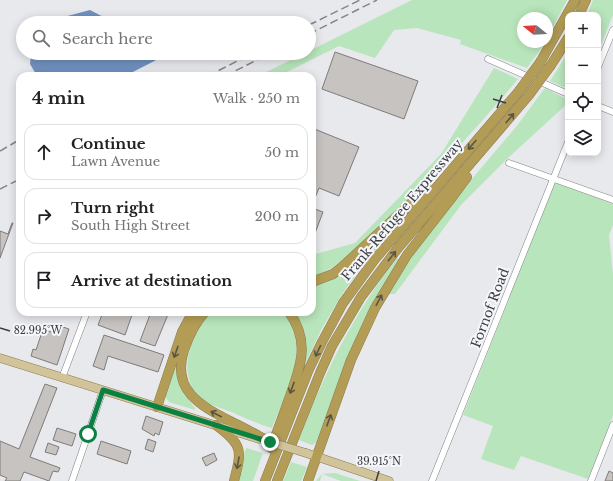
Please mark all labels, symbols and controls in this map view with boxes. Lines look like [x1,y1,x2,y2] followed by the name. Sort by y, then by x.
[517,12,553,48] north arrow
[565,12,601,156] map controls
[565,12,601,48] button: +
[16,16,316,60] search box
[30,27,52,49] icon: search
[62,29,153,48] text: Search here
[565,48,601,84] button: −
[565,84,601,120] button: locate
[32,88,85,109] text: 4 min
[213,90,300,107] text: Walk · 250 m
[506,113,515,123] one-way arrow
[565,120,601,156] button: layers
[71,134,146,153] text: Continue
[338,135,467,284] street label: Frank-Refugee Expressway
[467,140,477,150] one-way arrow
[33,141,55,163] icon: ahead
[265,144,299,161] text: 50 m
[71,153,160,170] text: Lawn Avenue
[71,198,154,217] text: Turn right
[33,205,55,227] icon: right
[255,208,299,225] text: 200 m
[71,217,190,234] text: South High Street
[387,250,396,261] one-way arrow
[467,266,513,350] street label: Fornof Road
[33,269,55,291] icon: arrive
[71,271,232,290] text: Arrive at destination
[375,294,383,306] one-way arrow
[14,324,63,337] text: 82.995°W
[314,344,321,356] one-way arrow
[171,346,179,358] one-way arrow
[288,382,296,394] one-way arrow
[211,410,223,417] one-way arrow
[326,414,334,426] one-way arrow
[79,425,97,443] route start
[261,433,279,451] route end
[357,455,401,468] text: 39.915°N
[234,456,242,469] one-way arrow

